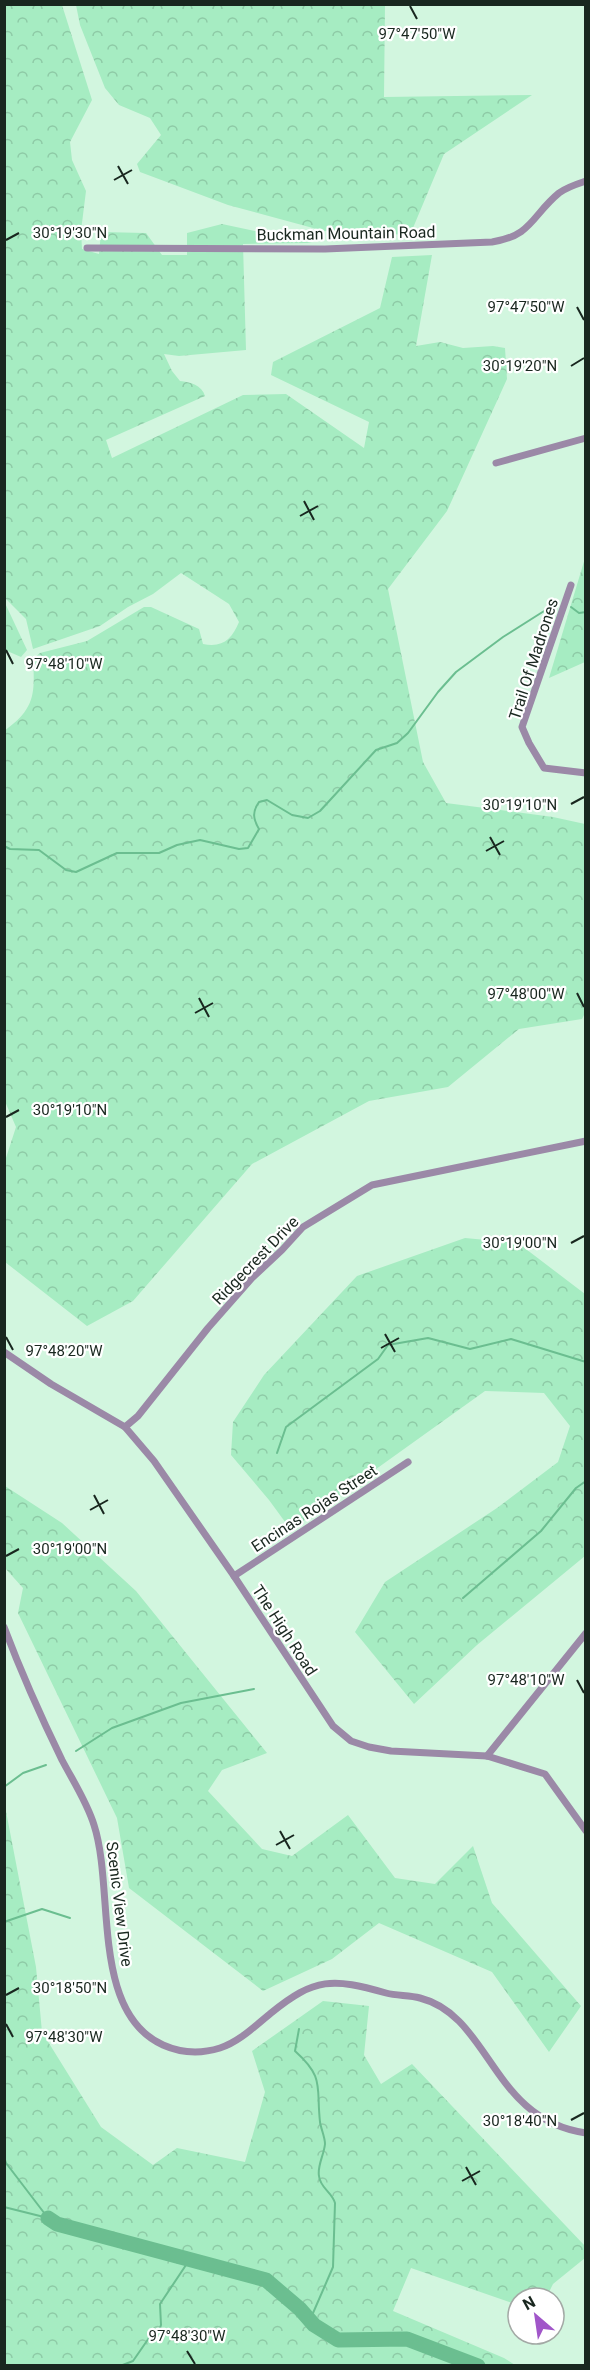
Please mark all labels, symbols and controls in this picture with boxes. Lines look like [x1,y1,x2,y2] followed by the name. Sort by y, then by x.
[379,25,455,43] text: 97°47'50"W
[256,222,436,245] street label: Buckman Mountain Road
[33,224,107,242] text: 30°19'30"N
[488,298,564,316] text: 97°47'50"W
[483,357,557,375] text: 30°19'20"N
[505,596,562,722] street label: Trail Of Madrones
[26,655,102,673] text: 97°48'10"W
[483,796,557,814] text: 30°19'10"N
[488,985,564,1003] text: 97°48'00"W
[33,1101,107,1119] text: 30°19'10"N
[208,1212,302,1309] street label: Ridgecrest Drive
[483,1234,557,1252] text: 30°19'00"N
[26,1342,102,1360] text: 97°48'20"W
[248,1461,381,1556] street label: Encinas Rojas Street
[33,1540,107,1558] text: 30°19'00"N
[248,1581,321,1679] street label: The High Road
[488,1671,564,1689] text: 97°48'10"W
[102,1840,137,1968] street label: Scenic View Drive
[33,1979,107,1997] text: 30°18'50"N
[26,2028,102,2046] text: 97°48'30"W
[483,2112,557,2130] text: 30°18'40"N
[506,2286,566,2346] north arrow
[519,2292,539,2314] text: N
[149,2327,225,2345] text: 97°48'30"W

